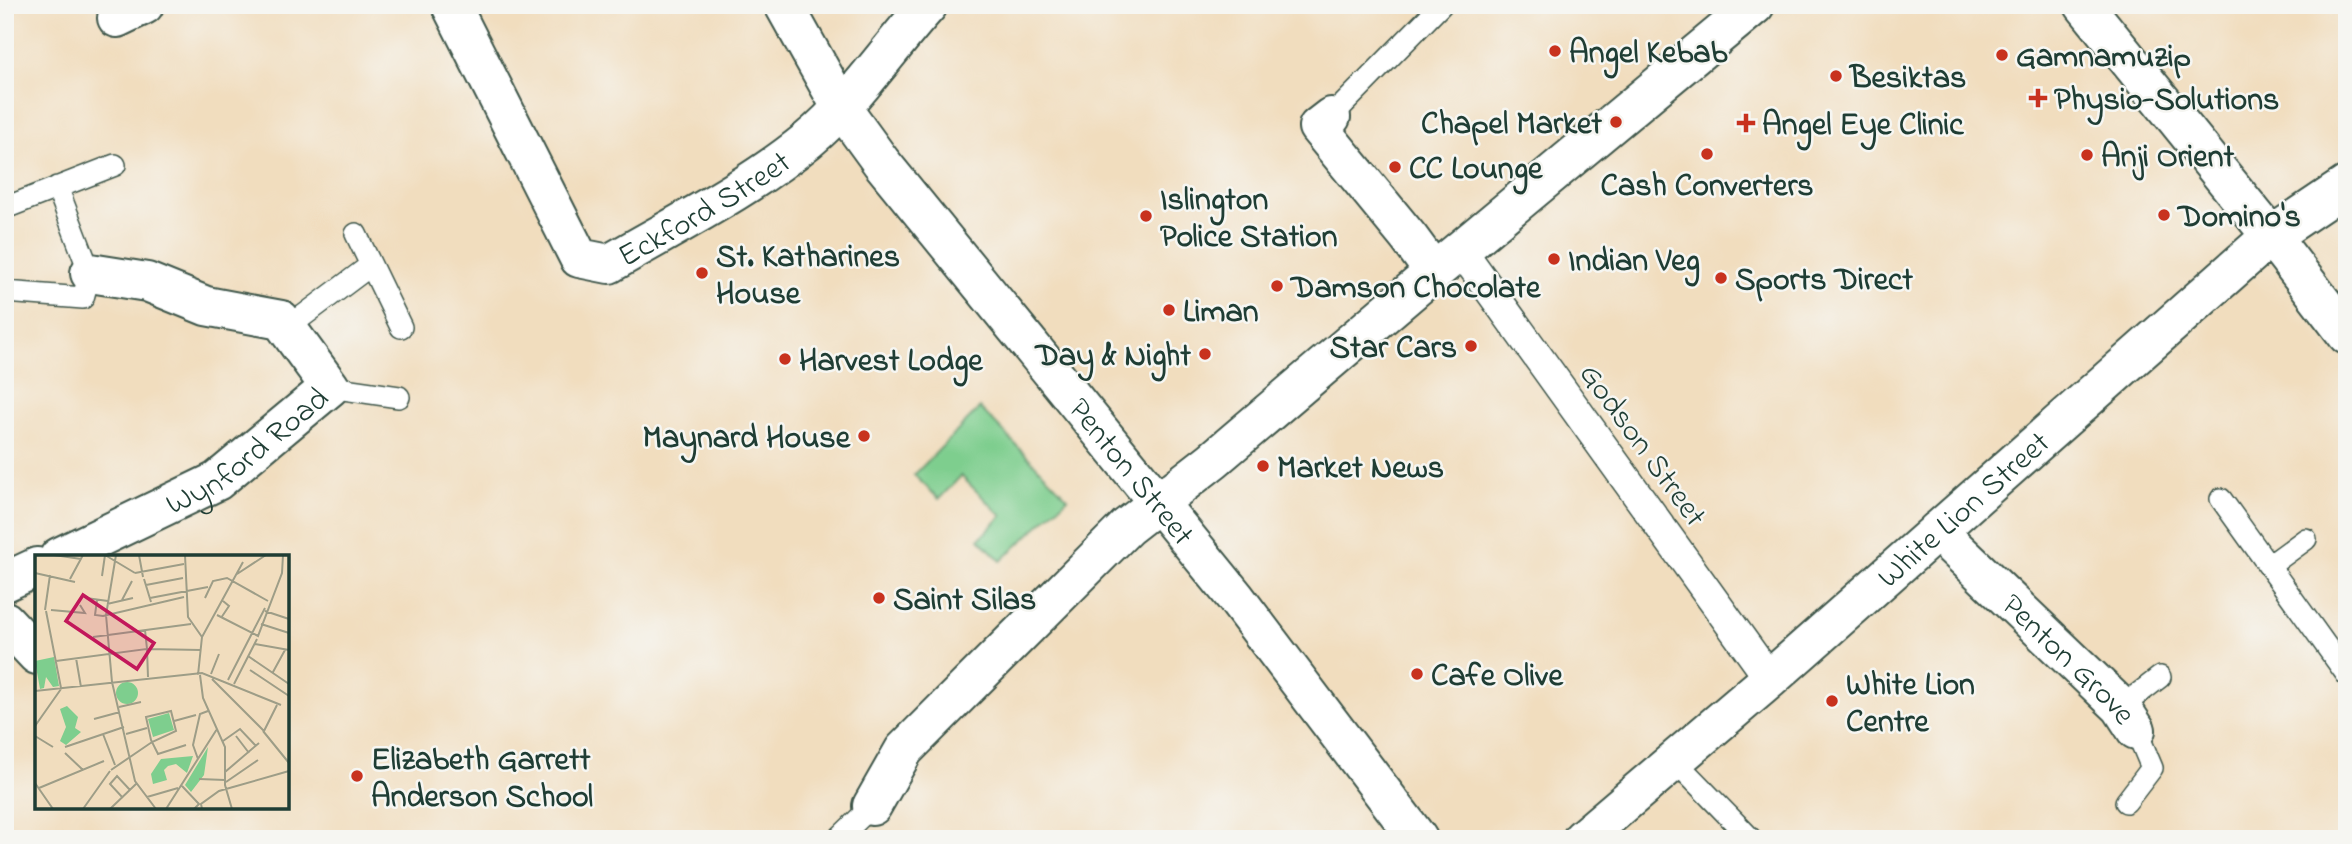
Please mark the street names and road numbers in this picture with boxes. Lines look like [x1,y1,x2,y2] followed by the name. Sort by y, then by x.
[610,141,802,281] street label: Eckford Street
[1566,355,1717,538] street label: Godson Street
[159,377,341,529] street label: Wynford Road
[1055,389,1204,557] street label: Penton Street
[1868,421,2062,601] street label: White Lion Street
[1989,584,2147,735] street label: Penton Grove

